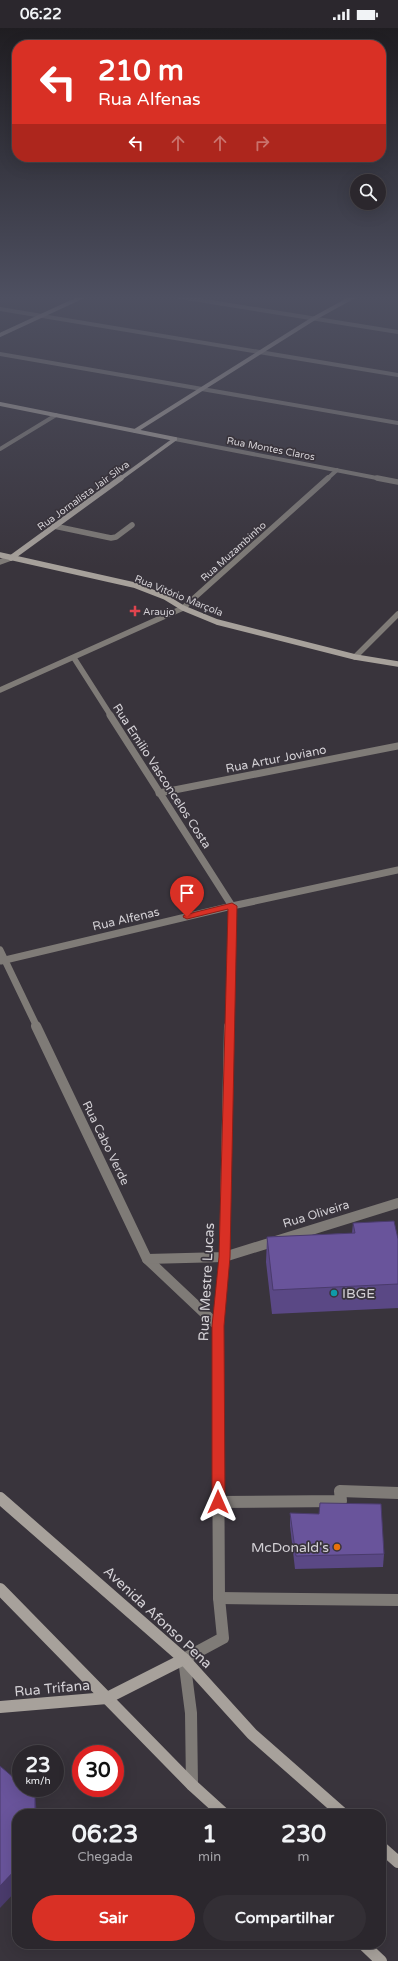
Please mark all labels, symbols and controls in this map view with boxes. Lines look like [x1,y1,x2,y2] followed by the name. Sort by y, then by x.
[20,5,62,23] text: 06:22
[98,54,184,88] text: 210 m
[32,56,84,108] icon: left
[98,88,201,110] text: Rua Alfenas
[125,132,147,154] icon: left
[167,132,189,154] icon: ahead
[209,132,231,154] icon: ahead
[251,132,273,154] icon: right
[350,174,386,210] map controls
[350,174,386,210] button: search
[226,435,316,463] street label: Rua Montes Claros
[35,458,132,533] street label: Rua Jornalista Jair Silva
[198,519,269,584] street label: Rua Muzambinho
[133,573,224,619] street label: Rua Vitório Marçola
[130,606,140,616] marker: Araujo
[143,606,175,618] place label: Araujo
[110,701,214,851] street label: Rua Emilio Vasconcelos Costa
[224,742,328,776] street label: Rua Artur Joviano
[170,876,204,917] pin
[176,882,198,904] icon: arrive
[91,904,161,934] street label: Rua Alfenas
[80,1099,133,1188] street label: Rua Cabo Verde
[281,1197,351,1231] street label: Rua Oliveira
[195,1222,218,1342] street label: Rua Mestre Lucas
[342,1285,375,1302] place label: IBGE
[329,1288,339,1298] marker: IBGE
[197,1481,239,1523] position arrow
[251,1539,329,1556] place label: McDonald's
[332,1542,342,1552] marker: McDonald's
[100,1563,215,1672] street label: Avenida Afonso Pena
[13,1677,91,1700] street label: Rua Trifana
[72,1745,124,1797] speed limit sign: 30
[25,1754,51,1778] text: 23
[25,1775,51,1787] text: km/h
[72,1820,138,1849] text: 06:23
[202,1820,217,1849] text: 1
[281,1820,326,1849] text: 230
[77,1849,133,1865] text: Chegada
[198,1849,221,1865] text: min
[298,1849,310,1865] text: m
[32,1895,195,1941] button: Sair
[203,1895,366,1941] button: Compartilhar

